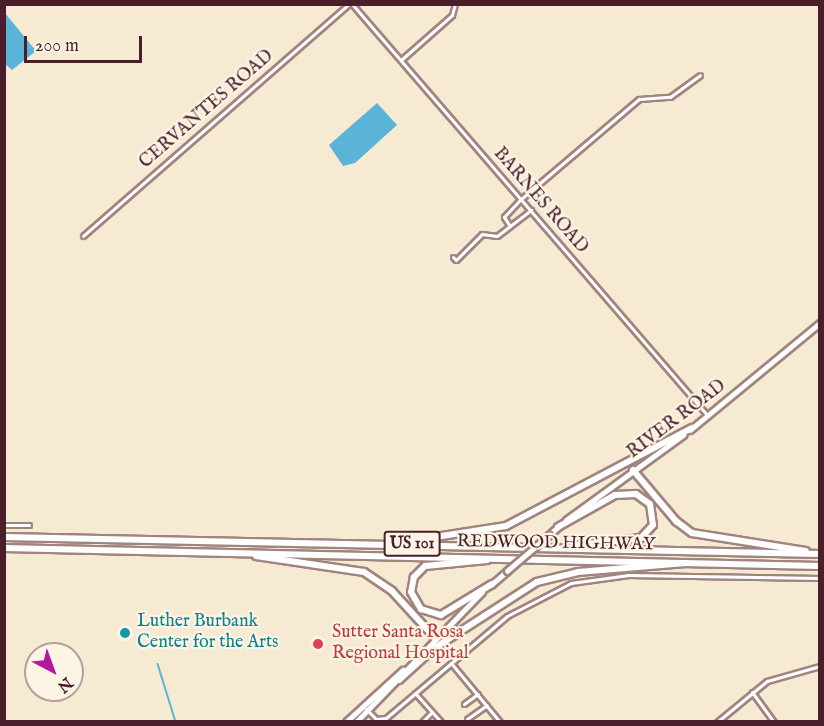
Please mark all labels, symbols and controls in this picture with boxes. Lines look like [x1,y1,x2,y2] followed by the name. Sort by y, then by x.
[27,24,146,62] scale bar
[35,35,79,58] text: 200 m
[136,46,278,174] street label: CERVANTES ROAD
[488,144,592,258] street label: BARNES ROAD
[624,376,730,464] street label: RIVER ROAD
[384,531,440,557] road number: US 101
[457,531,655,557] street label: REDWOOD HIGHWAY
[137,612,278,654] place label: Luther Burbank Center for the Arts
[332,623,469,666] place label: Sutter Santa Rosa Regional Hospital
[118,626,132,640] marker: Luther Burbank Center for the Arts
[309,635,327,653] marker: Sutter Santa Rosa Regional Hospital
[24,642,84,702] north arrow
[53,672,76,696] text: N

